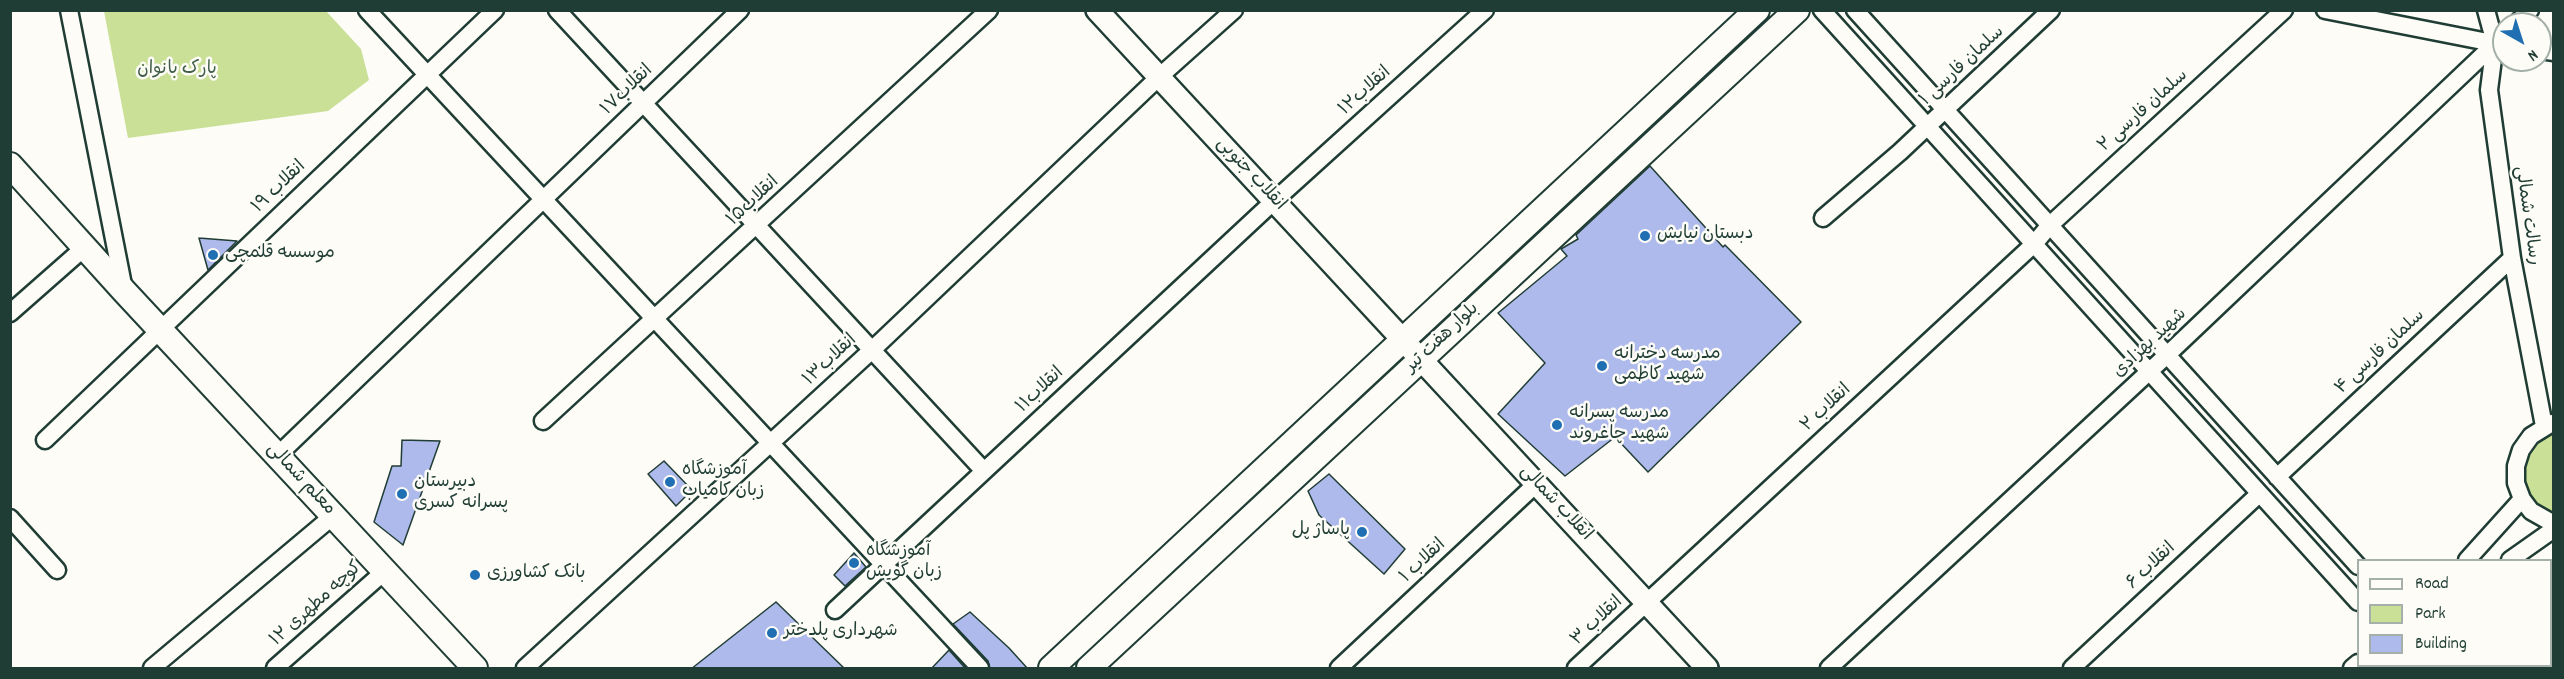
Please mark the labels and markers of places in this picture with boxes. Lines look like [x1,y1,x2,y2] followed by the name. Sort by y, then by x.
[1657,225,1753,247] place label: دبستان نیایش
[1638,229,1652,243] marker: دبستان نیایش
[225,244,335,266] place label: موسسه قلمچی
[206,248,220,262] marker: موسسه قلمچی
[1614,345,1721,388] place label: مدرسه دخترانه شهید کاظمی
[1595,359,1609,373] marker: مدرسه دخترانه شهید کاظمی
[1569,404,1669,446] place label: مدرسه پسرانه شهید چاغروند
[1550,418,1564,432] marker: مدرسه پسرانه شهید چاغروند
[682,461,764,504] place label: آموزشگاه زبان کامیاب
[414,473,508,516] place label: دبیرستان پسرانه کسری
[663,475,677,489] marker: آموزشگاه زبان کامیاب
[395,487,409,501] marker: دبیرستان پسرانه کسری
[1292,521,1350,543] place label: پاساژ پل
[1355,525,1369,539] marker: پاساژ پل
[866,542,942,584] place label: آموزشگاه زبان گویش
[847,556,861,570] marker: آموزشگاه زبان گویش
[487,564,585,586] place label: بانک کشاورزی
[468,568,482,582] marker: بانک کشاورزی
[784,622,898,644] place label: شهرداری پلدختر
[765,626,779,640] marker: شهرداری پلدختر

